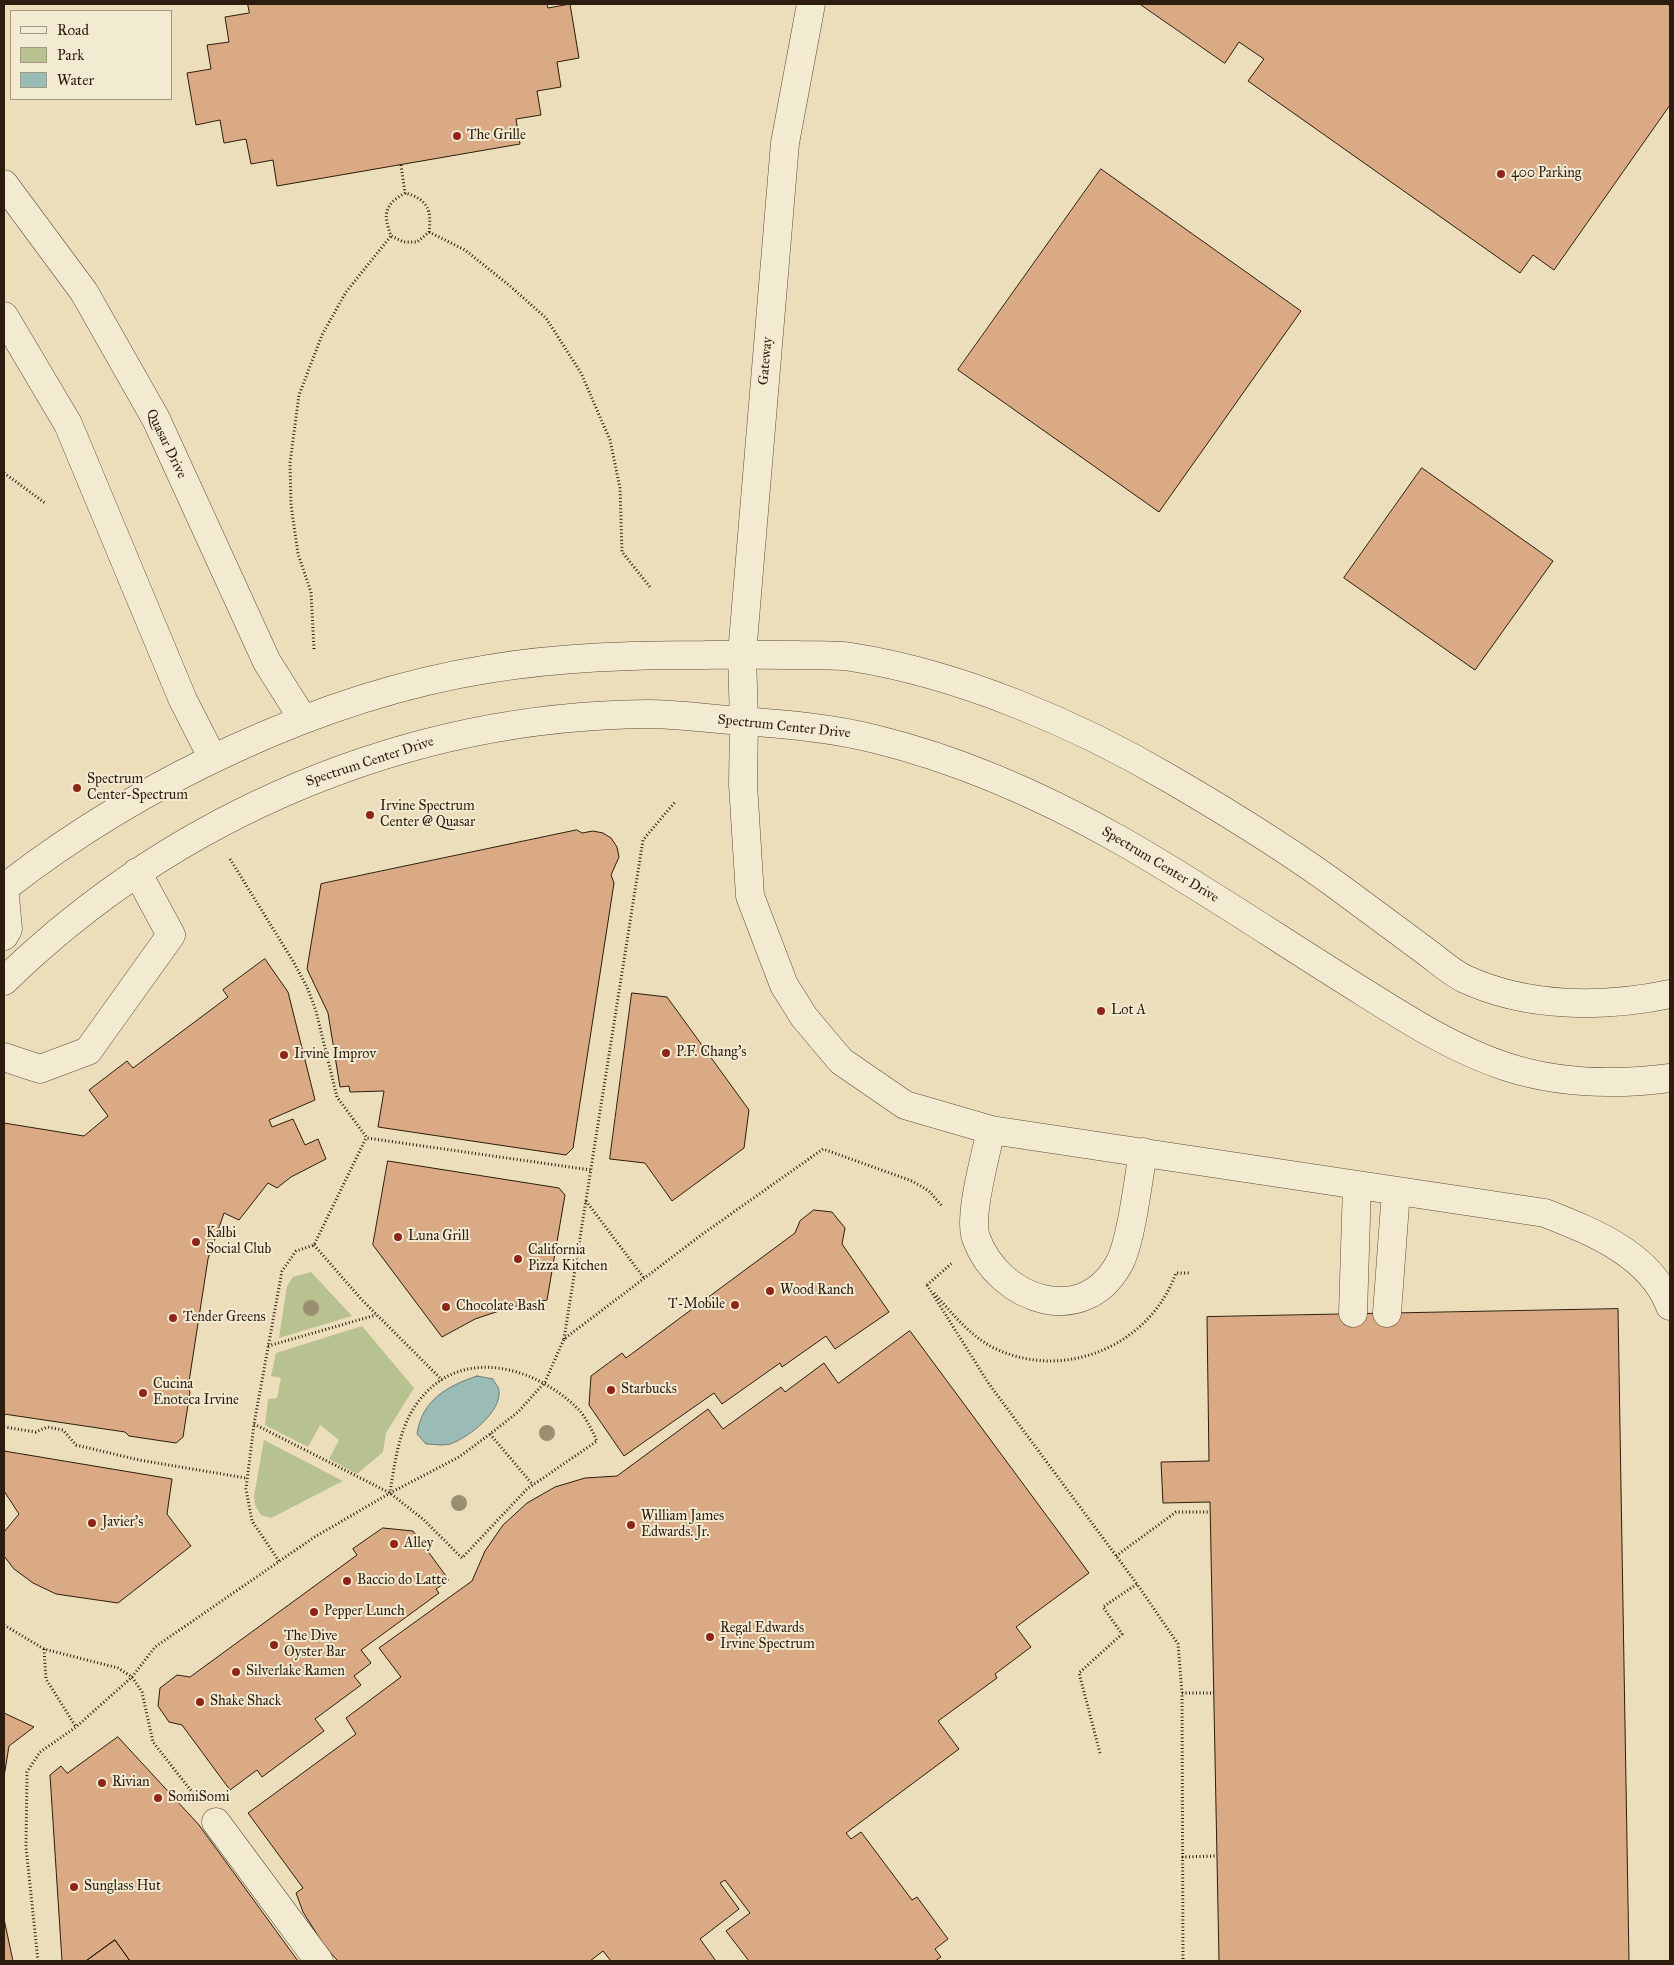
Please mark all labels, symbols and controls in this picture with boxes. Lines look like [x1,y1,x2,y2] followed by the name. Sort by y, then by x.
[10,10,172,100] legend
[57,21,89,39] text: Road
[57,46,84,64] text: Park
[57,71,94,89] text: Water
[467,128,526,144] place label: The Grille
[451,130,463,142] marker: The Grille
[1511,166,1581,182] place label: 400 Parking
[1495,168,1507,180] marker: 400 Parking
[756,336,776,386] street label: Gateway
[142,407,190,481] street label: Quasar Drive
[717,712,851,742] street label: Spectrum Center Drive
[304,733,436,791] street label: Spectrum Center Drive
[87,772,188,804] place label: Spectrum Center-Spectrum
[71,782,83,794] marker: Spectrum Center-Spectrum
[380,799,475,832] place label: Irvine Spectrum Center @ Quasar
[364,809,376,821] marker: Irvine Spectrum Center @ Quasar
[1098,823,1222,907] street label: Spectrum Center Drive
[1111,1003,1146,1019] place label: Lot A
[1095,1005,1107,1017] marker: Lot A
[676,1045,746,1061] place label: P.F. Chang's
[294,1047,376,1063] place label: Irvine Improv
[660,1047,672,1059] marker: P.F. Chang's
[278,1049,290,1061] marker: Irvine Improv
[206,1226,271,1258] place label: Kalbi Social Club
[408,1229,469,1245] place label: Luna Grill
[392,1231,404,1243] marker: Luna Grill
[190,1236,202,1248] marker: Kalbi Social Club
[528,1243,607,1276] place label: California Pizza Kitchen
[512,1253,524,1265] marker: California Pizza Kitchen
[780,1283,854,1299] place label: Wood Ranch
[764,1285,776,1297] marker: Wood Ranch
[668,1297,725,1313] place label: T-Mobile
[456,1299,545,1315] place label: Chocolate Bash
[729,1299,741,1311] marker: T-Mobile
[440,1301,452,1313] marker: Chocolate Bash
[183,1310,266,1326] place label: Tender Greens
[167,1312,179,1324] marker: Tender Greens
[153,1377,239,1410] place label: Cucina Enoteca Irvine
[621,1382,677,1398] place label: Starbucks
[605,1384,617,1396] marker: Starbucks
[137,1387,149,1399] marker: Cucina Enoteca Irvine
[641,1509,724,1541] place label: William James Edwards. Jr.
[102,1515,143,1531] place label: Javier's
[86,1517,98,1529] marker: Javier's
[625,1519,637,1531] marker: William James Edwards. Jr.
[404,1536,433,1552] place label: Alley
[388,1538,400,1550] marker: Alley
[357,1573,447,1589] place label: Baccio do Latte
[341,1575,353,1587] marker: Baccio do Latte
[324,1604,405,1620] place label: Pepper Lunch
[308,1606,320,1618] marker: Pepper Lunch
[720,1621,815,1654] place label: Regal Edwards Irvine Spectrum
[284,1629,346,1661] place label: The Dive Oyster Bar
[704,1631,716,1643] marker: Regal Edwards Irvine Spectrum
[268,1639,280,1651] marker: The Dive Oyster Bar
[246,1664,345,1680] place label: Silverlake Ramen
[230,1666,242,1678] marker: Silverlake Ramen
[210,1694,281,1710] place label: Shake Shack
[194,1696,206,1708] marker: Shake Shack
[112,1775,150,1791] place label: Rivian
[96,1777,108,1789] marker: Rivian
[168,1790,230,1806] place label: SomiSomi
[152,1792,164,1804] marker: SomiSomi
[84,1879,161,1895] place label: Sunglass Hut
[68,1881,80,1893] marker: Sunglass Hut

